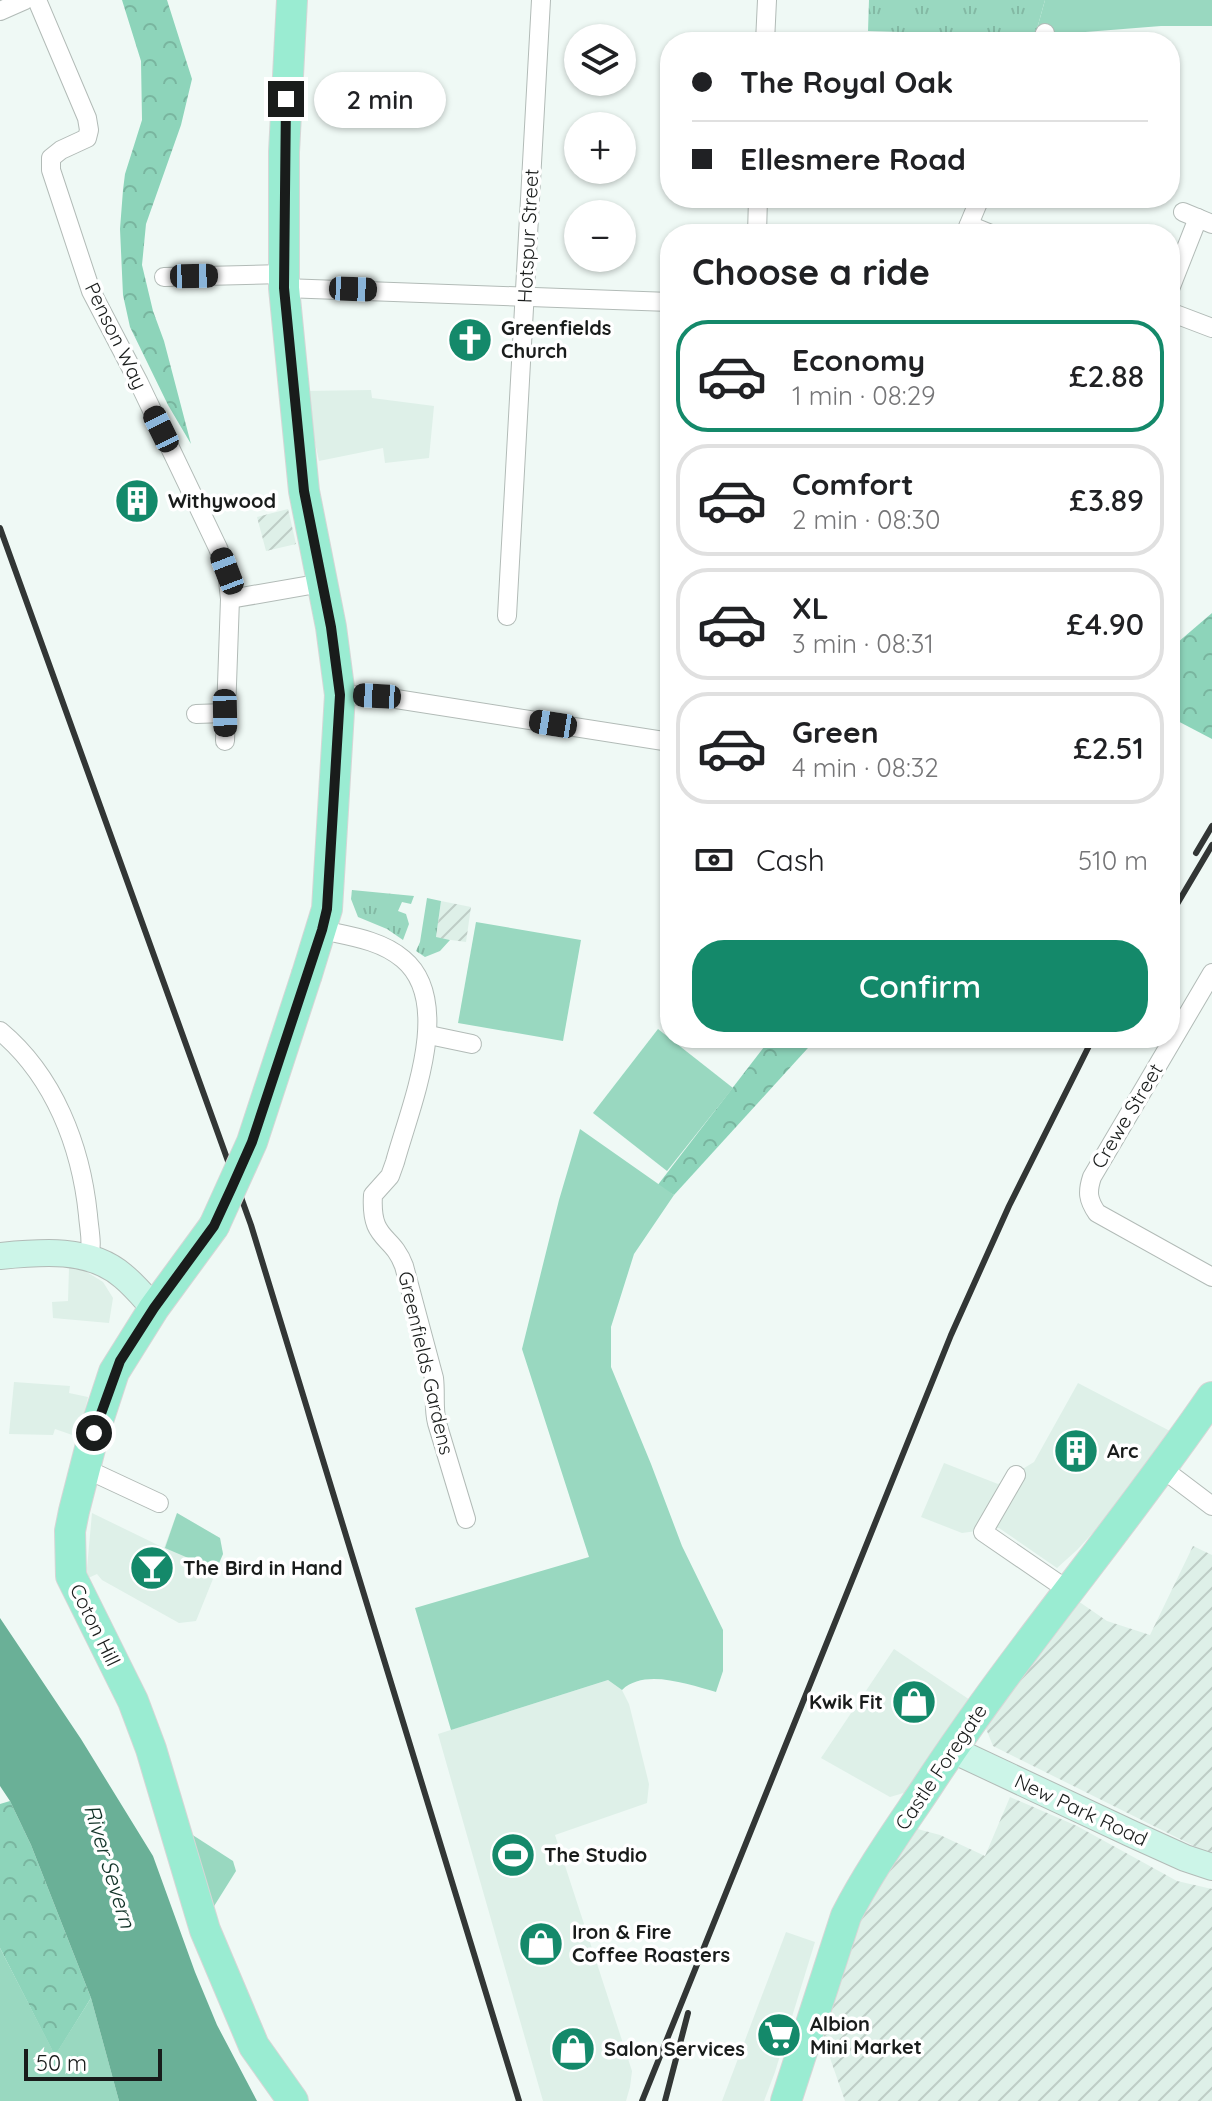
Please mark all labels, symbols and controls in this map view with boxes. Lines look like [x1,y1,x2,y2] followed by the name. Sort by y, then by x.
[564,24,636,272] map controls
[564,24,636,96] button: layers
[740,63,953,101] text: The Royal Oak
[314,71,446,127] callout: 2 min
[268,81,304,117] route end
[346,83,414,116] text: 2 min
[564,112,636,184] button: +
[740,140,966,178] text: Ellesmere Road
[512,168,544,304] street label: Hotspur Street
[564,200,636,272] button: −
[692,249,930,294] text: Choose a ride
[170,264,218,288] car
[329,276,377,302] car
[80,278,153,393] street label: Penson Way
[501,315,611,363] place label: Greenfields Church
[446,316,494,364] church icon: Greenfields Church
[696,340,768,412] icon: car
[792,341,925,379] text: Economy
[1069,357,1144,395] text: £2.88
[792,379,936,412] text: 1 min · 08:29
[140,402,182,456] car
[696,464,768,536] icon: car
[792,465,913,503] text: Comfort
[113,477,161,525] building icon: Withywood
[1069,481,1144,519] text: £3.89
[168,488,276,513] place label: Withywood
[792,503,941,536] text: 2 min · 08:30
[207,544,247,598] car
[696,588,768,660] icon: car
[792,589,829,627] text: XL
[1066,605,1144,643] text: £4.90
[792,627,934,660] text: 3 min · 08:31
[352,683,402,709] car
[213,689,237,737] car
[527,708,579,740] car
[696,712,768,784] icon: car
[792,713,879,751] text: Green
[1073,729,1144,767] text: £2.51
[792,751,939,784] text: 4 min · 08:32
[692,838,736,882] icon: cash
[756,841,825,879] text: Cash
[1078,844,1148,877] text: 510 m
[692,940,1148,1032] button: Confirm
[1085,1059,1168,1173] street label: Crewe Street
[393,1269,460,1457] street label: Greenfields Gardens
[76,1415,112,1451] route start
[1052,1427,1100,1475] building icon: Arc
[1107,1438,1138,1463] place label: Arc
[128,1544,176,1592] bar icon: The Bird in Hand
[183,1555,343,1580] place label: The Bird in Hand
[65,1579,126,1670] street label: Coton Hill
[890,1678,938,1726] shop icon: Kwik Fit
[809,1689,883,1714] place label: Kwik Fit
[889,1699,992,1834] street label: Castle Foregate
[1011,1768,1152,1851] street label: New Park Road
[78,1801,142,1932] water label: River Severn
[489,1831,537,1879] sports icon: The Studio
[544,1842,647,1867] place label: The Studio
[572,1919,730,1967] place label: Iron & Fire Coffee Roasters
[517,1920,565,1968] shop icon: Iron & Fire Coffee Roasters
[755,2011,803,2059] supermarket icon: Albion Mini Market
[810,2011,922,2059] place label: Albion Mini Market
[549,2025,597,2073] shop icon: Salon Services
[604,2036,745,2061] place label: Salon Services
[24,2045,162,2081] scale bar
[36,2049,87,2077] text: 50 m

